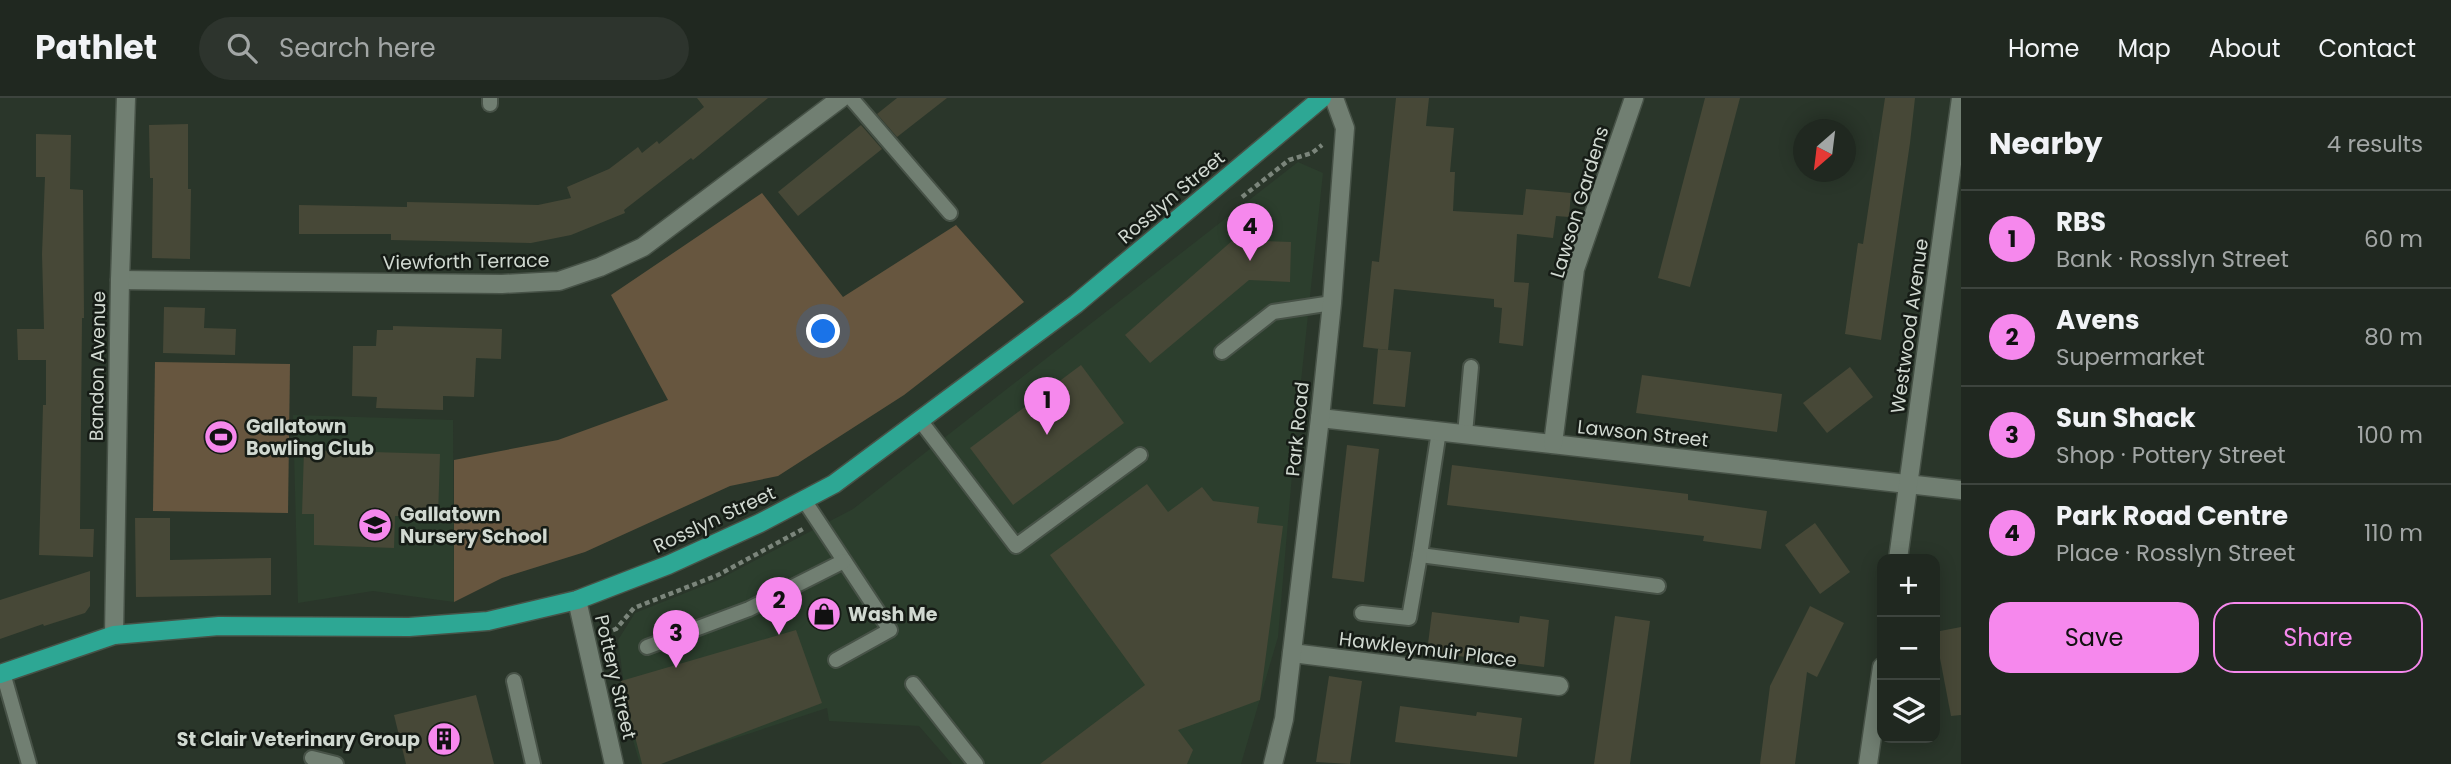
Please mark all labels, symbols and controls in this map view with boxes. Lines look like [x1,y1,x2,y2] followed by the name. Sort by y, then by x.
[199,17,689,80] search box
[35,24,157,71] text: Pathlet
[223,29,261,67] icon: search
[279,30,436,66] text: Search here
[2008,32,2080,65] text: Home
[2118,32,2171,65] text: Map
[2209,32,2280,65] text: About
[2318,32,2416,65] text: Contact
[1793,119,1856,182] north arrow
[1989,122,2103,165] text: Nearby
[1544,123,1615,281] street label: Lawson Gardens
[2327,128,2423,160] text: 4 results
[1112,145,1231,250] street label: Rosslyn Street
[1227,203,1273,261] pin: 4
[2056,204,2106,240] text: RBS
[2008,223,2016,255] text: 1
[2364,223,2423,255] text: 60 m
[1884,237,1935,415] street label: Westwood Avenue
[2056,243,2289,275] text: Bank · Rosslyn Street
[382,247,550,276] street label: Viewforth Terrace
[83,291,112,441] street label: Bandon Avenue
[2056,302,2140,338] text: Avens
[806,314,840,348] your location
[2005,321,2019,353] text: 2
[2364,321,2423,353] text: 80 m
[2056,341,2205,373] text: Supermarket
[1024,377,1070,435] pin: 1
[1279,380,1316,478] street label: Park Road
[2056,400,2196,436] text: Sun Shack
[246,413,374,462] place label: Gallatown Bowling Club
[1576,413,1710,454] street label: Lawson Street
[202,418,240,456] sports icon: Gallatown Bowling Club
[2005,419,2019,451] text: 3
[2357,419,2423,451] text: 100 m
[2056,439,2286,471] text: Shop · Pottery Street
[649,479,780,560] street label: Rosslyn Street
[2056,498,2288,534] text: Park Road Centre
[400,501,548,550] place label: Gallatown Nursery School
[356,506,394,544] school or university icon: Gallatown Nursery School
[2004,517,2020,549] text: 4
[2364,517,2423,549] text: 110 m
[2056,537,2295,569] text: Place · Rosslyn Street
[1877,554,1940,743] map controls
[1877,554,1940,617] button: +
[756,577,802,635] pin: 2
[805,595,843,633] shop icon: Wash Me
[848,601,938,628] place label: Wash Me
[1989,602,2199,673] button: Save
[2213,602,2423,673] button: Share
[653,610,699,668] pin: 3
[588,612,643,742] street label: Pottery Street
[1877,617,1940,680] button: −
[1338,625,1518,674] street label: Hawkleymuir Place
[1877,680,1940,743] button: layers
[425,720,463,758] building icon: St Clair Veterinary Group
[177,726,420,753] place label: St Clair Veterinary Group

